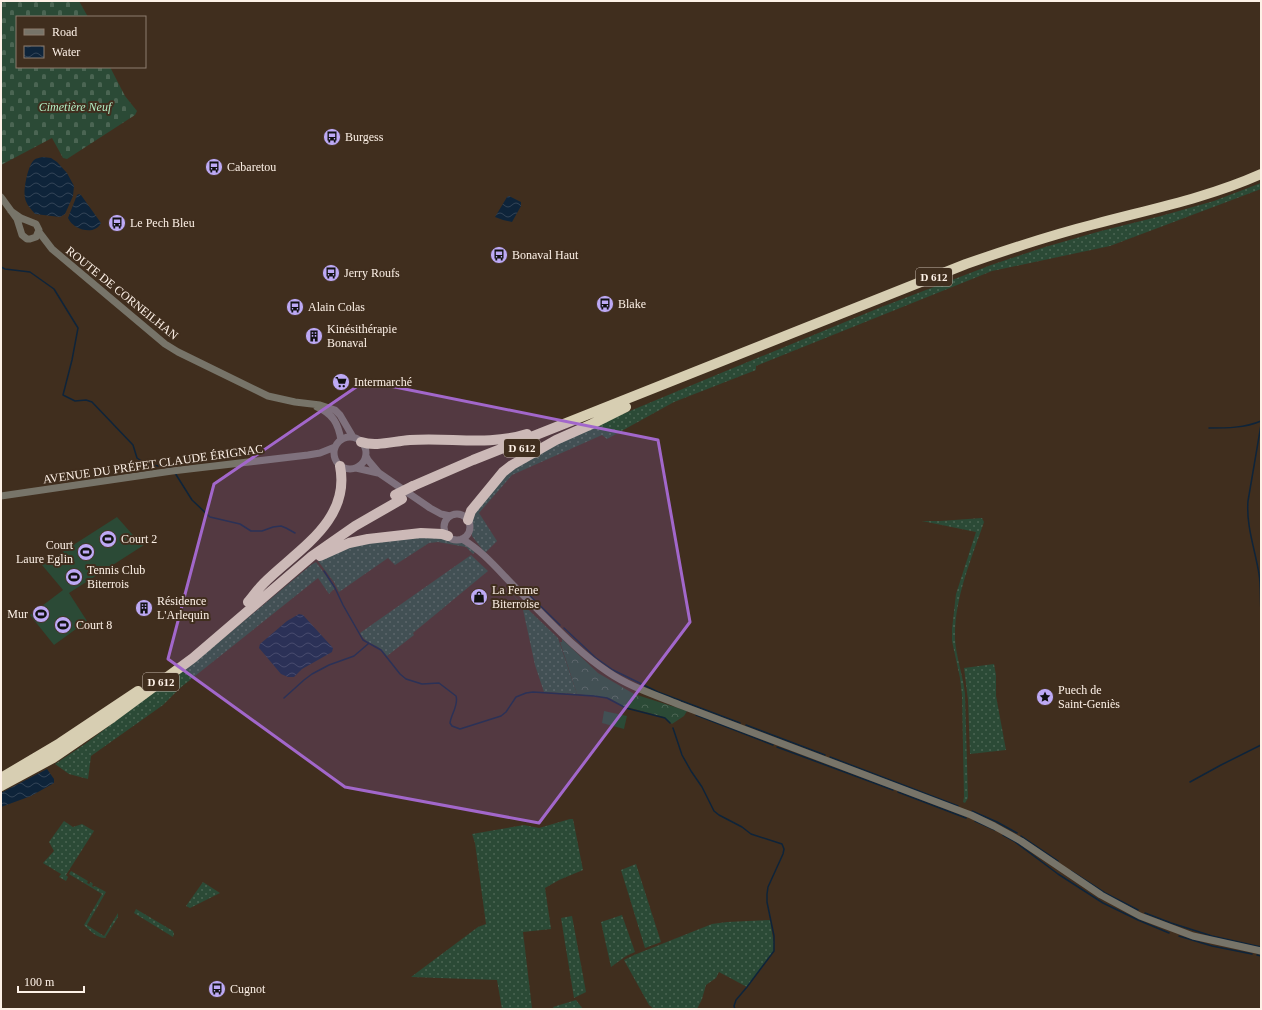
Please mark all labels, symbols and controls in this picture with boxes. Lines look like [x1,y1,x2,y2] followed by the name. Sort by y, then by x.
[16,16,146,68] legend
[52,25,77,39] text: Road
[52,45,80,59] text: Water
[39,100,113,114] park label: Cimetière Neuf
[322,127,342,147] bus stop icon: Burgess
[345,130,384,144] place label: Burgess
[204,157,224,177] bus stop icon: Cabaretou
[227,160,276,174] place label: Cabaretou
[107,213,127,233] bus stop icon: Le Pech Bleu
[130,216,195,230] place label: Le Pech Bleu
[63,244,181,343] street label: ROUTE DE CORNEILHAN
[489,245,509,265] bus stop icon: Bonaval Haut
[512,248,579,262] place label: Bonaval Haut
[321,263,341,283] bus stop icon: Jerry Roufs
[344,266,400,280] place label: Jerry Roufs
[916,268,952,286] road number: D 612
[595,294,615,314] bus stop icon: Blake
[285,297,305,317] bus stop icon: Alain Colas
[618,297,646,311] place label: Blake
[308,300,365,314] place label: Alain Colas
[327,322,397,350] place label: Kinésithérapie Bonaval
[304,326,324,346] building icon: Kinésithérapie Bonaval
[331,372,351,392] supermarket icon: Intermarché
[354,375,412,389] place label: Intermarché
[504,439,540,457] road number: D 612
[42,442,264,486] street label: AVENUE DU PRÉFET CLAUDE ÉRIGNAC
[98,529,118,549] sports icon: Court 2
[121,532,157,546] place label: Court 2
[16,538,74,566] place label: Court Laure Eglin
[76,542,96,562] sports icon: Court Laure Eglin
[87,563,145,591] place label: Tennis Club Biterrois
[64,567,84,587] sports icon: Tennis Club Biterrois
[492,583,539,611] place label: La Ferme Biterroise
[469,587,489,607] shop icon: La Ferme Biterroise
[157,594,209,622] place label: Résidence L'Arlequin
[134,598,154,618] building icon: Résidence L'Arlequin
[31,604,51,624] sports icon: Mur
[7,607,28,621] place label: Mur
[53,615,73,635] sports icon: Court 8
[76,618,112,632] place label: Court 8
[143,673,179,691] road number: D 612
[1058,683,1120,711] place label: Puech de Saint-Geniès
[1035,687,1055,707] place icon: Puech de Saint-Geniès
[18,968,84,994] scale bar
[24,975,55,989] text: 100 m
[207,979,227,999] bus stop icon: Cugnot
[230,982,266,996] place label: Cugnot

